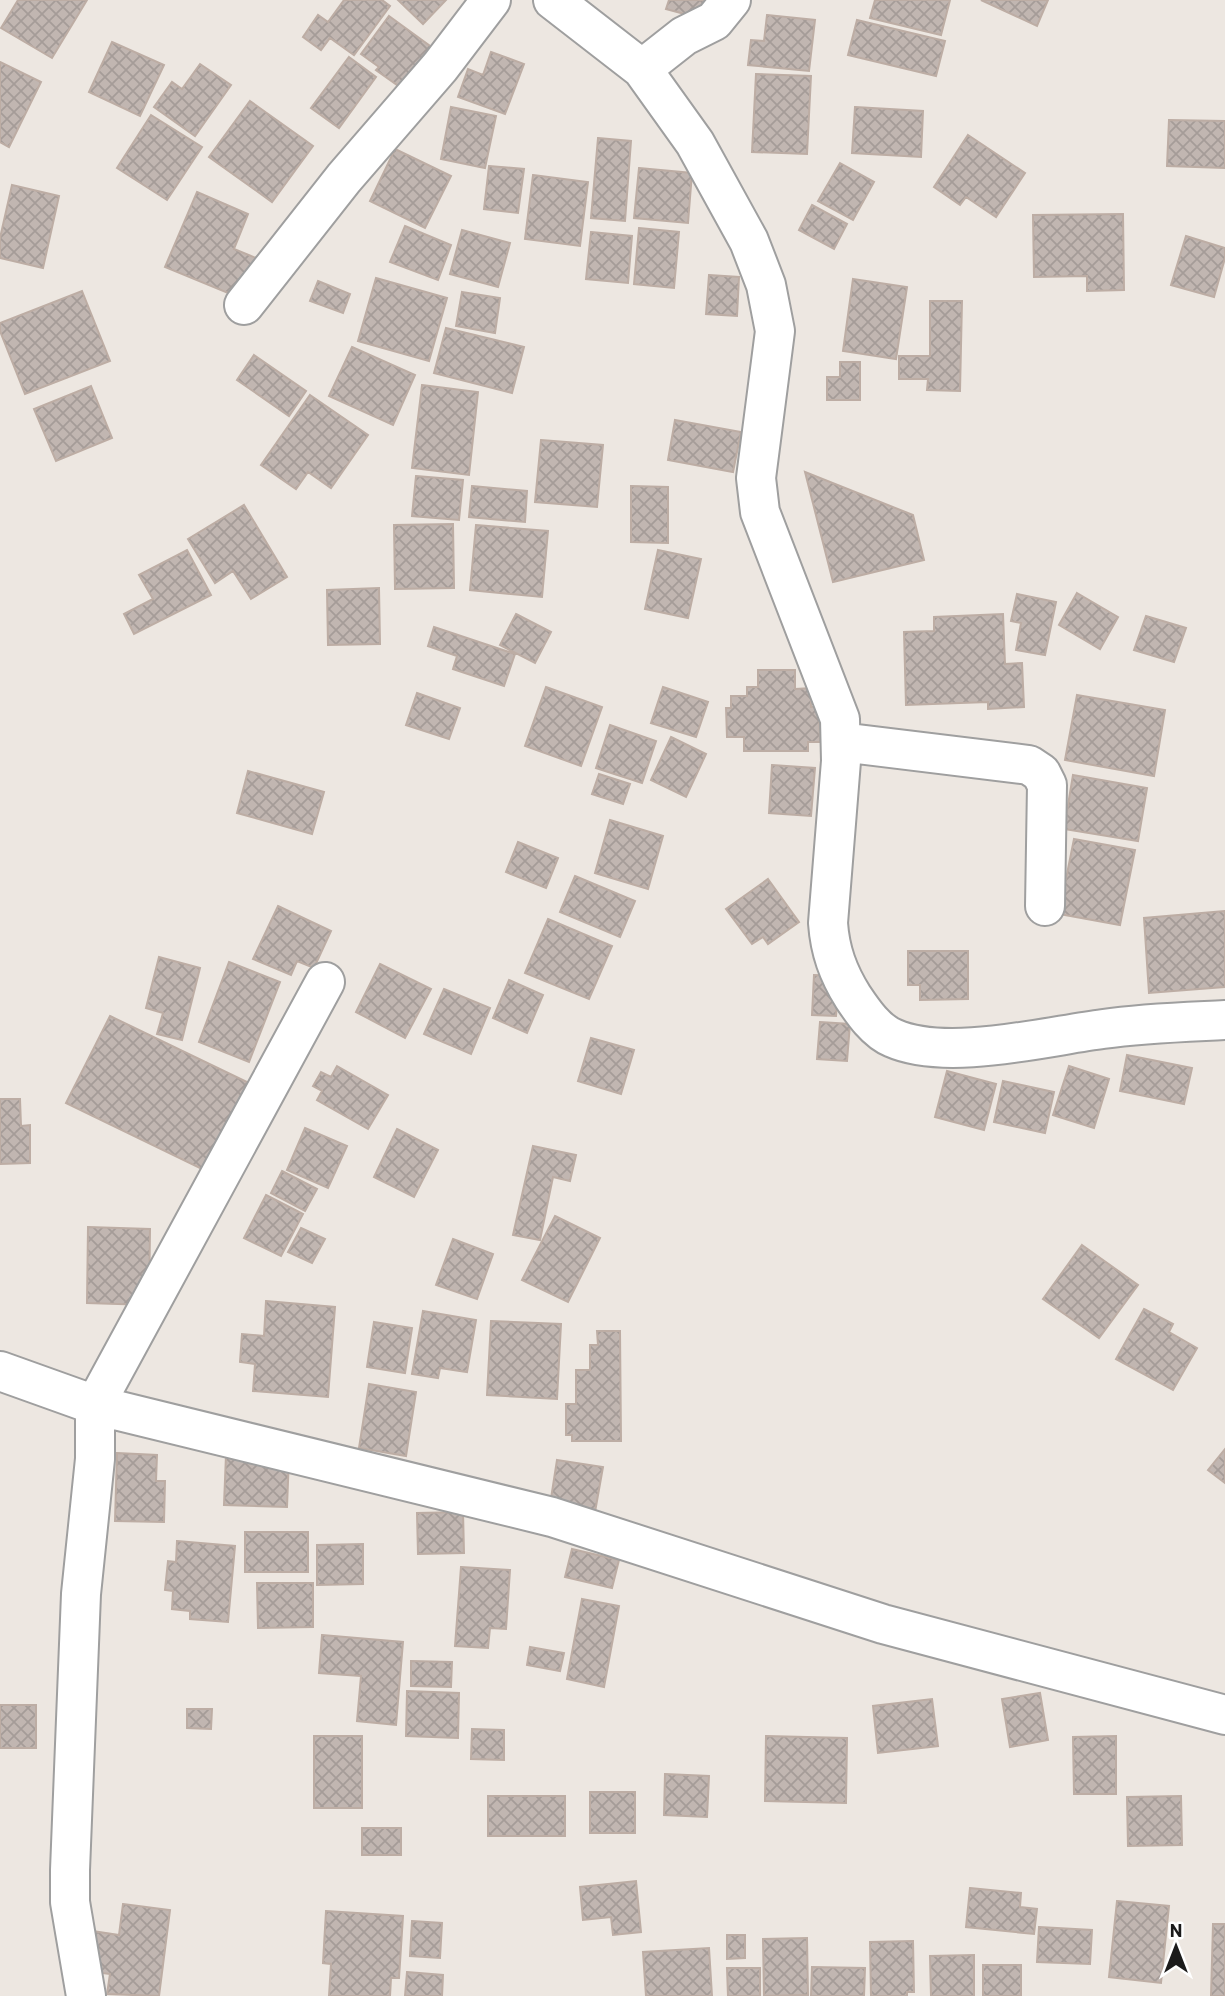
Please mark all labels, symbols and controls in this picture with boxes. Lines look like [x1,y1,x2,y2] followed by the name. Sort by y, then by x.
[1141,1912,1211,1982] north arrow
[1170,1918,1182,1941] text: N

